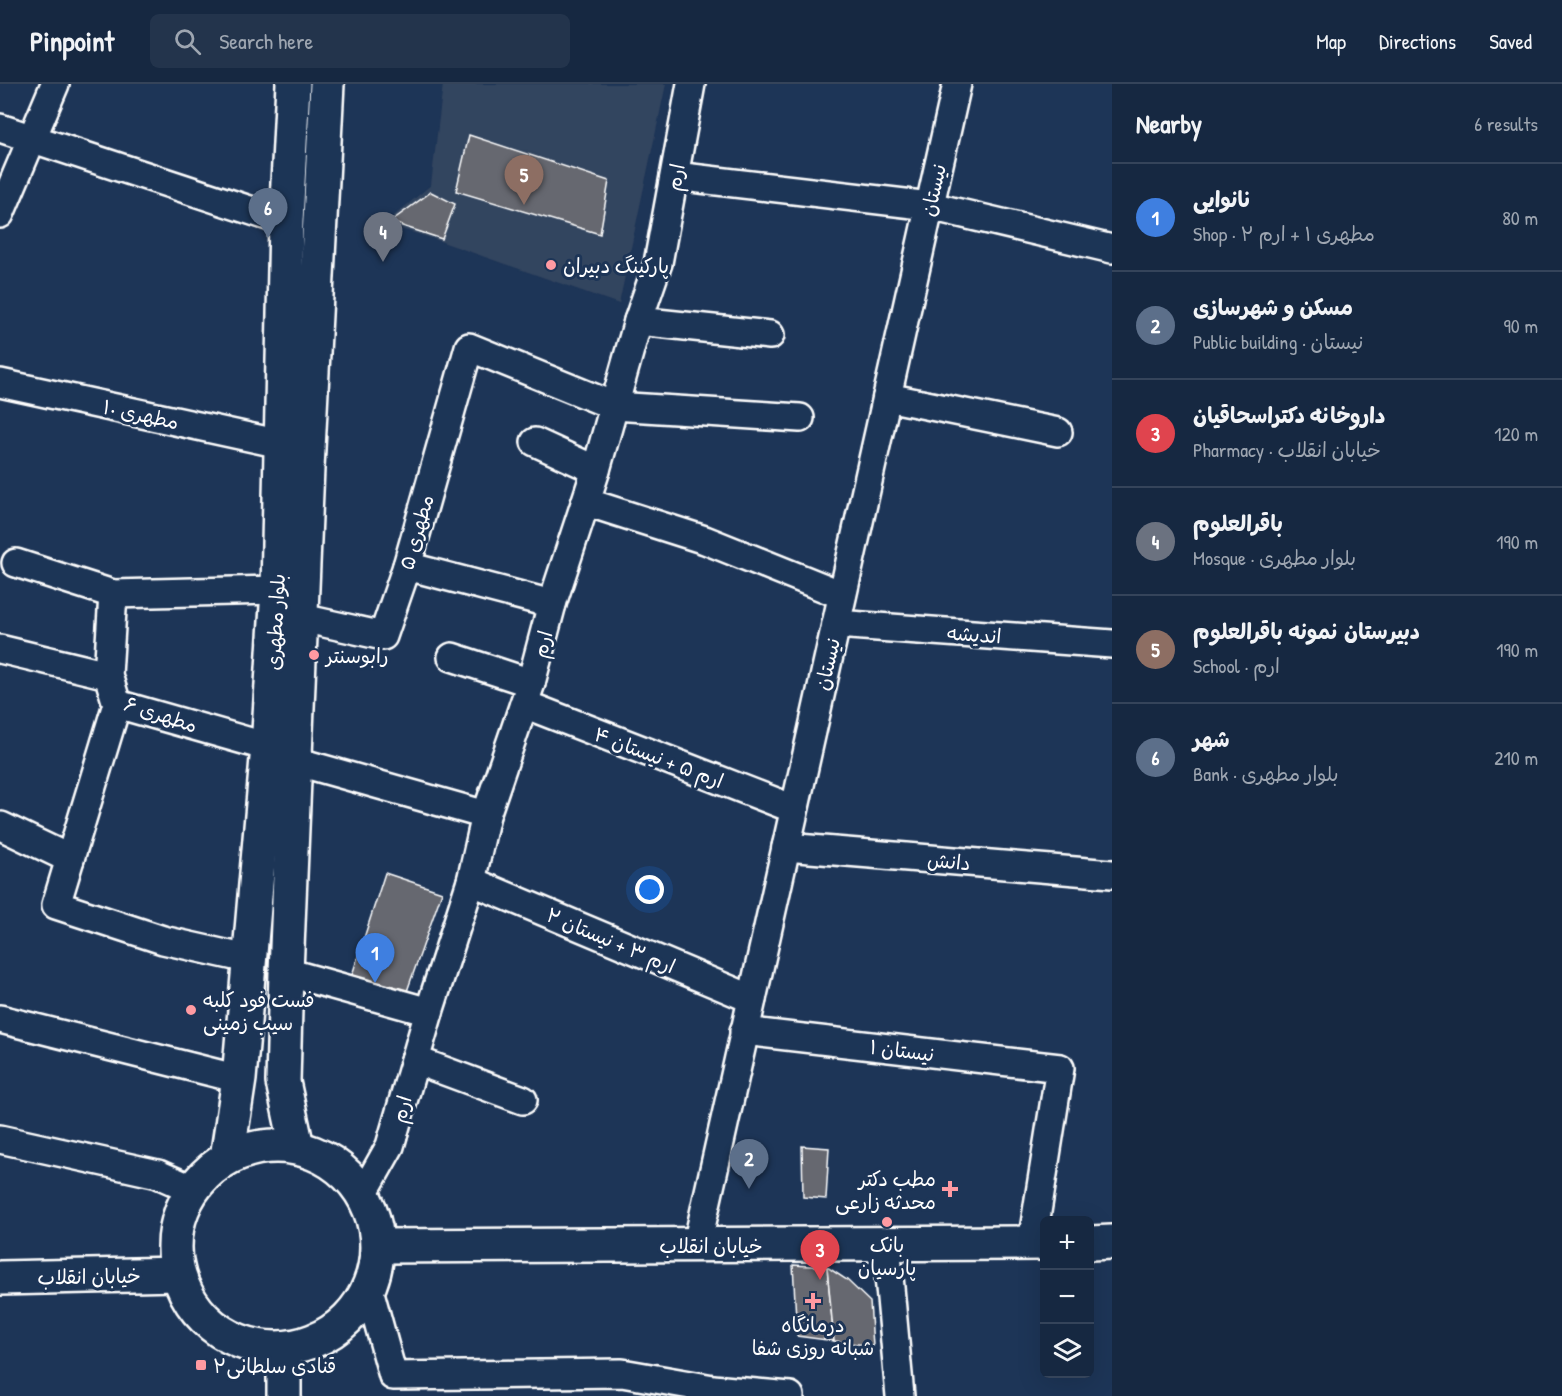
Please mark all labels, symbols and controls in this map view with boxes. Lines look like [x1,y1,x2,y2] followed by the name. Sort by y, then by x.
[150,14,570,68] search box
[30,22,114,60] text: Pinpoint
[171,25,204,58] icon: search
[219,26,313,56] text: Search here
[1316,27,1346,56] text: Map
[1379,27,1456,56] text: Directions
[1489,27,1532,56] text: Saved
[1136,106,1202,141] text: Nearby
[1474,110,1538,137] text: 6 results
[504,156,544,205] pin: 5
[659,161,693,193] street label: ارم
[914,161,952,219] street label: نیستان
[1193,184,1252,214] text: نانوایی
[248,188,288,238] pin: 6
[1152,204,1159,231] text: 1
[1502,204,1538,231] text: 80 m
[364,212,403,262] pin: 4
[1193,220,1375,247] text: Shop · مطهری ۱ + ارم ۲
[563,252,669,279] place label: پارکینگ دبیران
[544,258,558,272] marker: پارکینگ دبیران
[1193,292,1353,322] text: مسکن و شهرسازی
[1151,312,1160,339] text: 2
[1504,312,1538,339] text: 90 m
[1193,328,1363,355] text: Public building · نیستان
[101,393,181,435] street label: مطهری ۱۰
[1193,400,1386,430] text: داروخانه دکتراسحاقیان
[1151,420,1160,447] text: 3
[1494,420,1538,447] text: 120 m
[1193,436,1381,463] text: Pharmacy · خیابان انقلاب
[392,491,440,573] street label: مطهری ۵
[1193,508,1283,538] text: باقرالعلوم
[1152,528,1159,555] text: 4
[1496,528,1538,555] text: 190 m
[1193,544,1356,571] text: Mosque · بلوار مطهری
[259,573,291,671] street label: بلوار مطهری
[1193,616,1420,646] text: دبیرستان نمونه باقرالعلوم
[946,619,1002,649] street label: اندیشه
[525,627,560,661] street label: ارم
[808,635,846,693] street label: نیستان
[1151,636,1160,663] text: 5
[1496,636,1538,663] text: 190 m
[324,642,389,669] place label: رابوسنتر
[307,648,321,662] marker: رابوسنتر
[1193,652,1280,679] text: School · ارم
[121,690,201,738] street label: مطهری ۶
[590,720,728,796] street label: ارم ۵ + نیستان ۴
[1193,724,1230,754] text: شهر
[1152,744,1159,771] text: 6
[1494,744,1538,771] text: 210 m
[1193,760,1339,787] text: Bank · بلوار مطهری
[926,846,972,876] street label: دانش
[635,875,664,904] your location
[541,901,680,981] street label: ارم ۳ + نیستان ۲
[356,934,394,983] pin: 1
[203,986,315,1036] place label: فست فود کلبه سیب زمینی
[184,1003,198,1017] marker: فست فود کلبه سیب زمینی
[868,1033,936,1067] street label: نیستان ۱
[384,1092,420,1126] street label: ارم
[730,1140,768,1189] pin: 2
[835,1165,936,1215] place label: مطب دکتر محدثه زارعی
[941,1180,959,1198] marker: مطب دکتر محدثه زارعی
[880,1215,894,1229] marker: بانک پارسیان
[1040,1216,1094,1378] map controls
[1040,1216,1094,1270] button: +
[800,1230,840,1280] pin: 3
[858,1231,916,1281] place label: بانک پارسیان
[659,1232,763,1259] street label: خیابان انقلاب
[37,1262,141,1290] street label: خیابان انقلاب
[1040,1270,1094,1324] button: −
[804,1292,822,1310] marker: درمانگاه شبانه روزی شفا
[752,1311,874,1361] place label: درمانگاه شبانه روزی شفا
[1040,1324,1094,1378] button: layers
[213,1352,336,1379] place label: قنادی سلطانی۲
[194,1358,208,1372] marker: قنادی سلطانی۲

